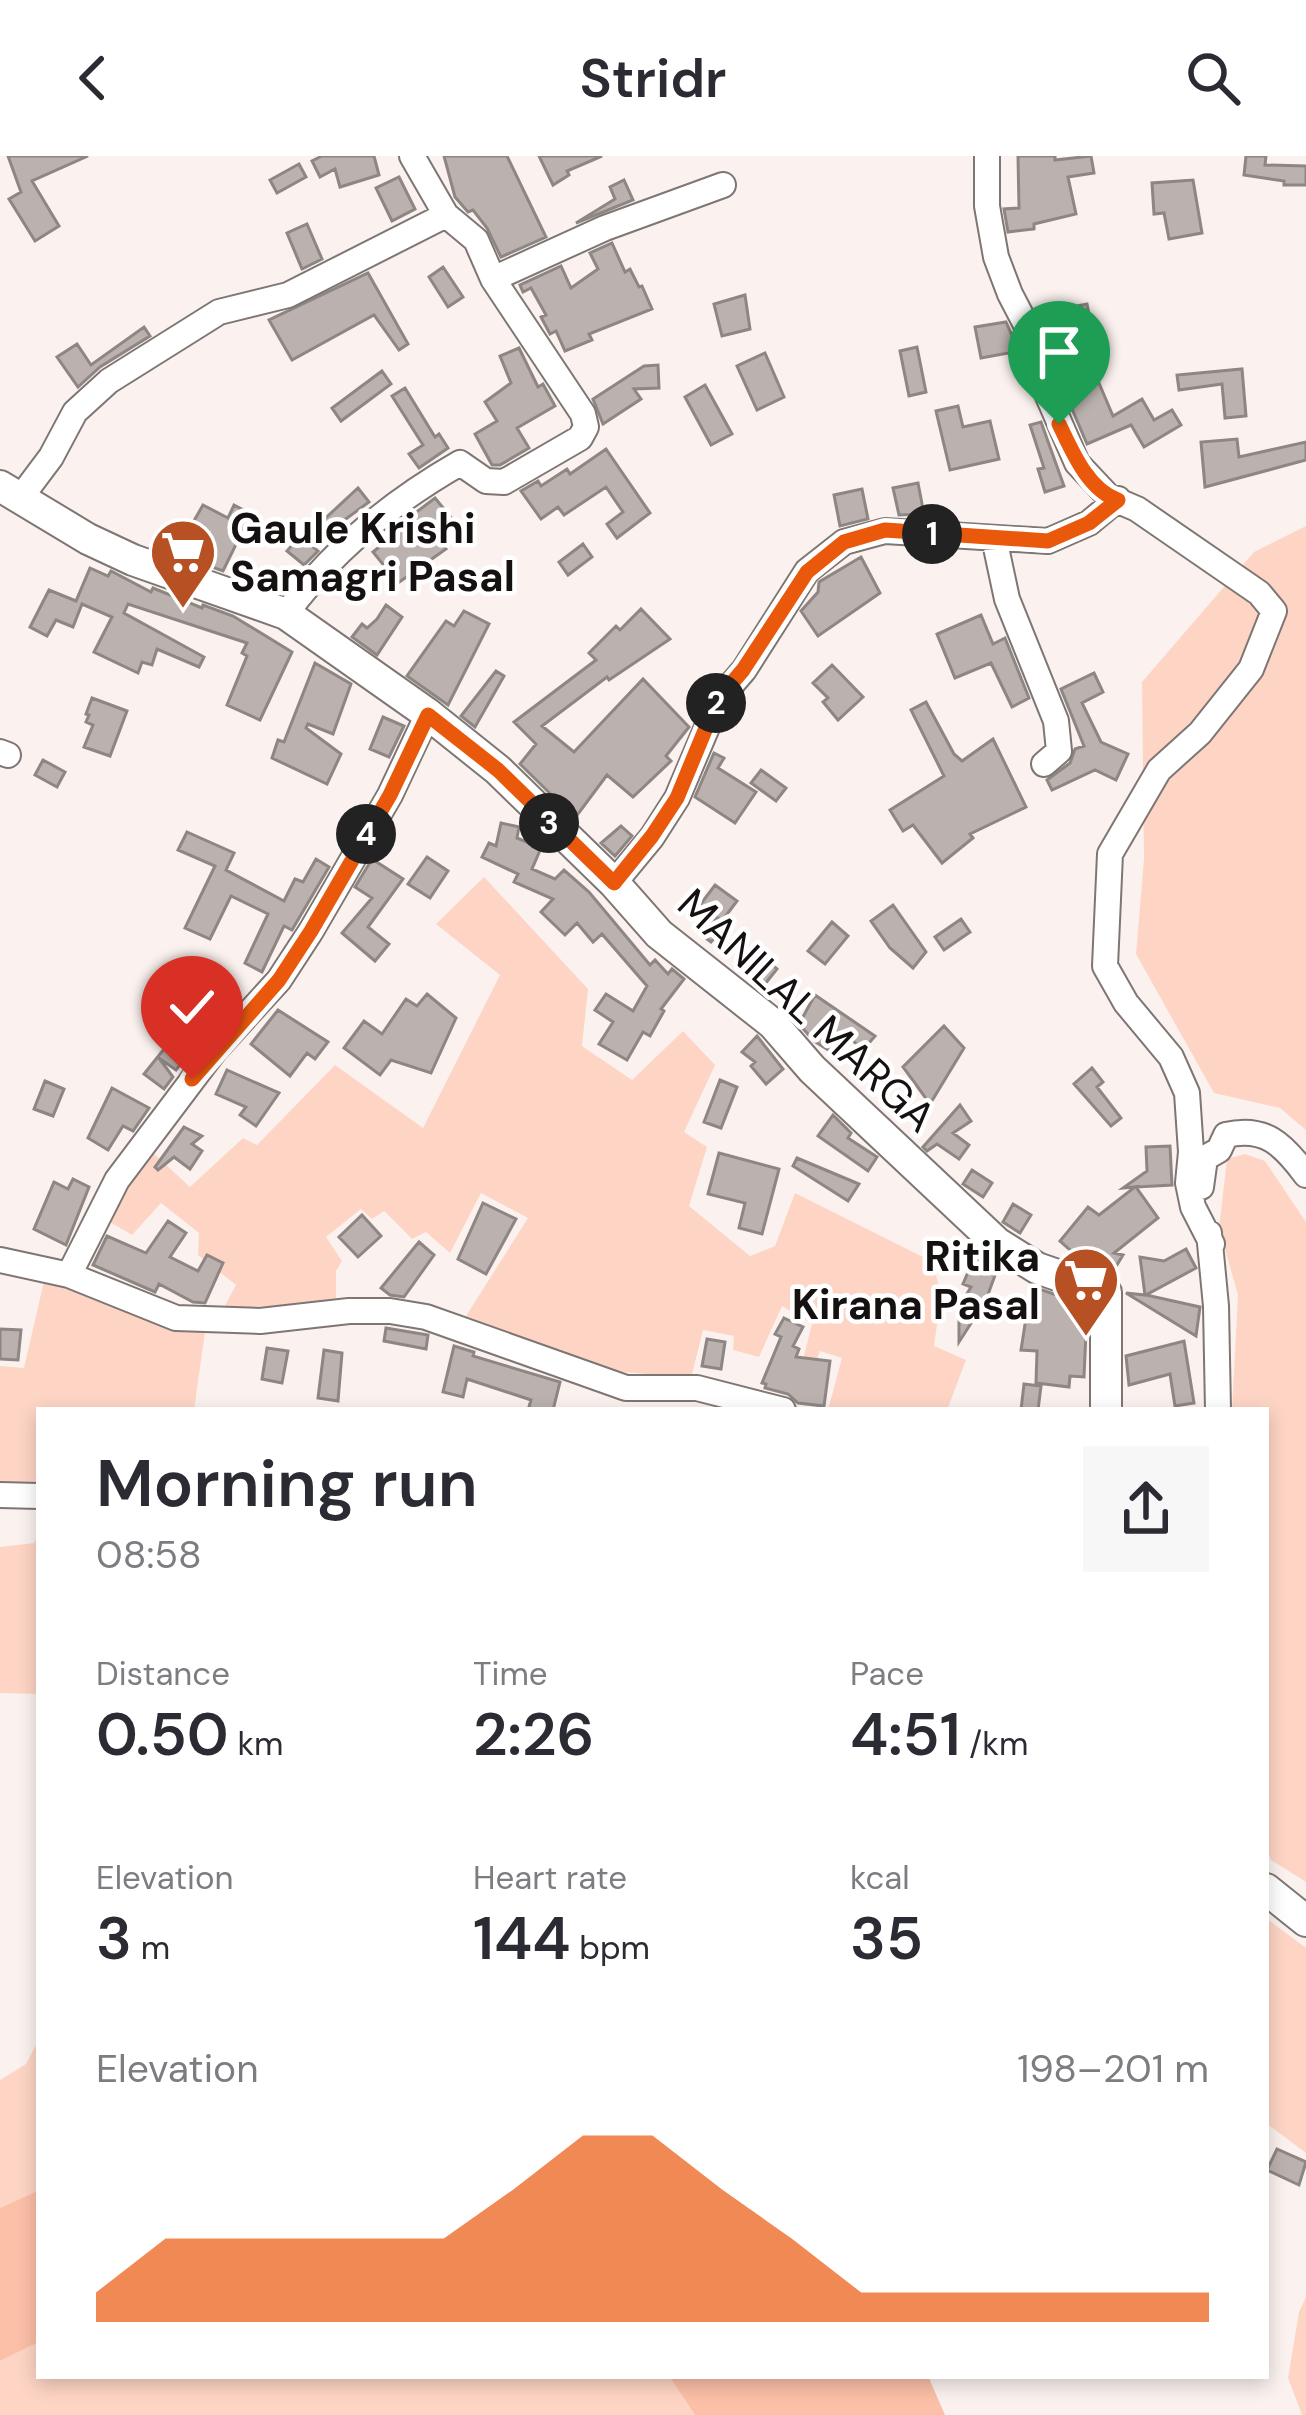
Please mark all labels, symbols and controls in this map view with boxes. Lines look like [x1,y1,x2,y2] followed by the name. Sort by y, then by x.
[580,43,727,114] text: Stridr
[60,45,126,111] icon: back
[1180,45,1246,111] icon: search
[1008,301,1110,424] pin
[1026,319,1092,385] icon: arrive
[230,501,515,604] place label: Gaule Krishi Samagri Pasal
[902,504,962,564] pin: 1
[926,512,938,555] text: 1
[148,517,218,611] supermarket icon: Gaule Krishi Samagri Pasal
[686,673,746,733] pin: 2
[706,681,726,724] text: 2
[519,793,579,853] pin: 3
[539,801,559,844] text: 3
[336,804,396,864] pin: 4
[355,812,377,855] text: 4
[666,877,947,1144] street label: MANILAL MARGA
[141,956,243,1079] pin
[159,974,225,1040] icon: check
[792,1229,1040,1332] place label: Ritika Kirana Pasal
[1051,1245,1121,1339] supermarket icon: Ritika Kirana Pasal
[96,1441,478,1526] text: Morning run
[1083,1446,1209,1572] button: share
[96,1529,202,1580] text: 08:58
[96,1652,230,1695] text: Distance
[473,1652,548,1695] text: Time
[850,1652,924,1695] text: Pace
[96,1695,229,1774] text: 0.50
[473,1695,595,1774] text: 2:26
[850,1695,961,1774] text: 4:51
[229,1722,283,1765] text: km
[961,1722,1028,1765] text: /km
[96,1856,234,1899] text: Elevation
[473,1856,627,1899] text: Heart rate
[850,1856,910,1899] text: kcal
[96,1899,132,1978] text: 3
[473,1899,570,1978] text: 144
[850,1899,923,1978] text: 35
[132,1926,170,1969] text: m
[570,1926,650,1969] text: bpm
[96,2043,259,2094] text: Elevation
[1017,2043,1209,2094] text: 198–201 m

